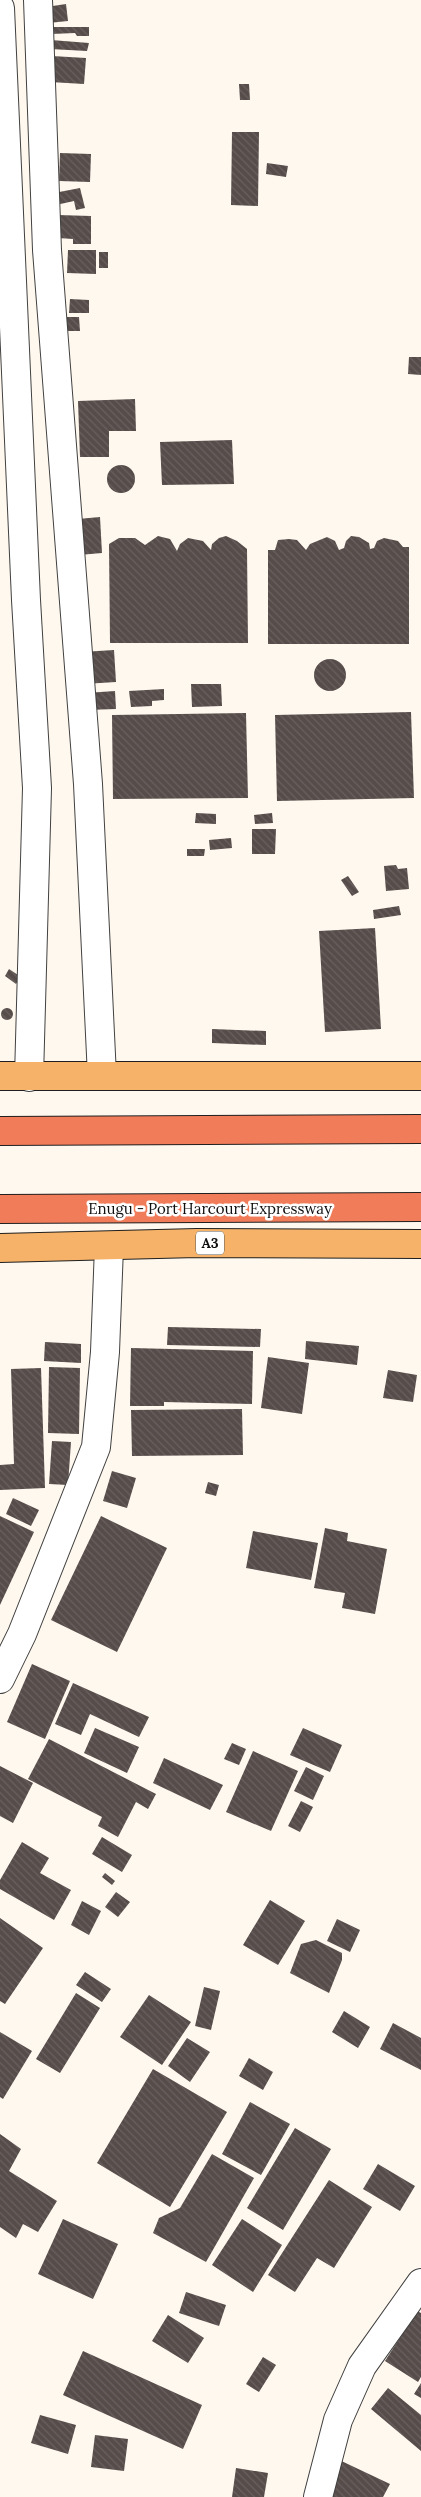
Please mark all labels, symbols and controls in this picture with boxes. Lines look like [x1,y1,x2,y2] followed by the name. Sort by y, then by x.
[88,1199,332,1218] street label: Enugu - Port Harcourt Expressway
[196,1232,224,1254] road number: A3

